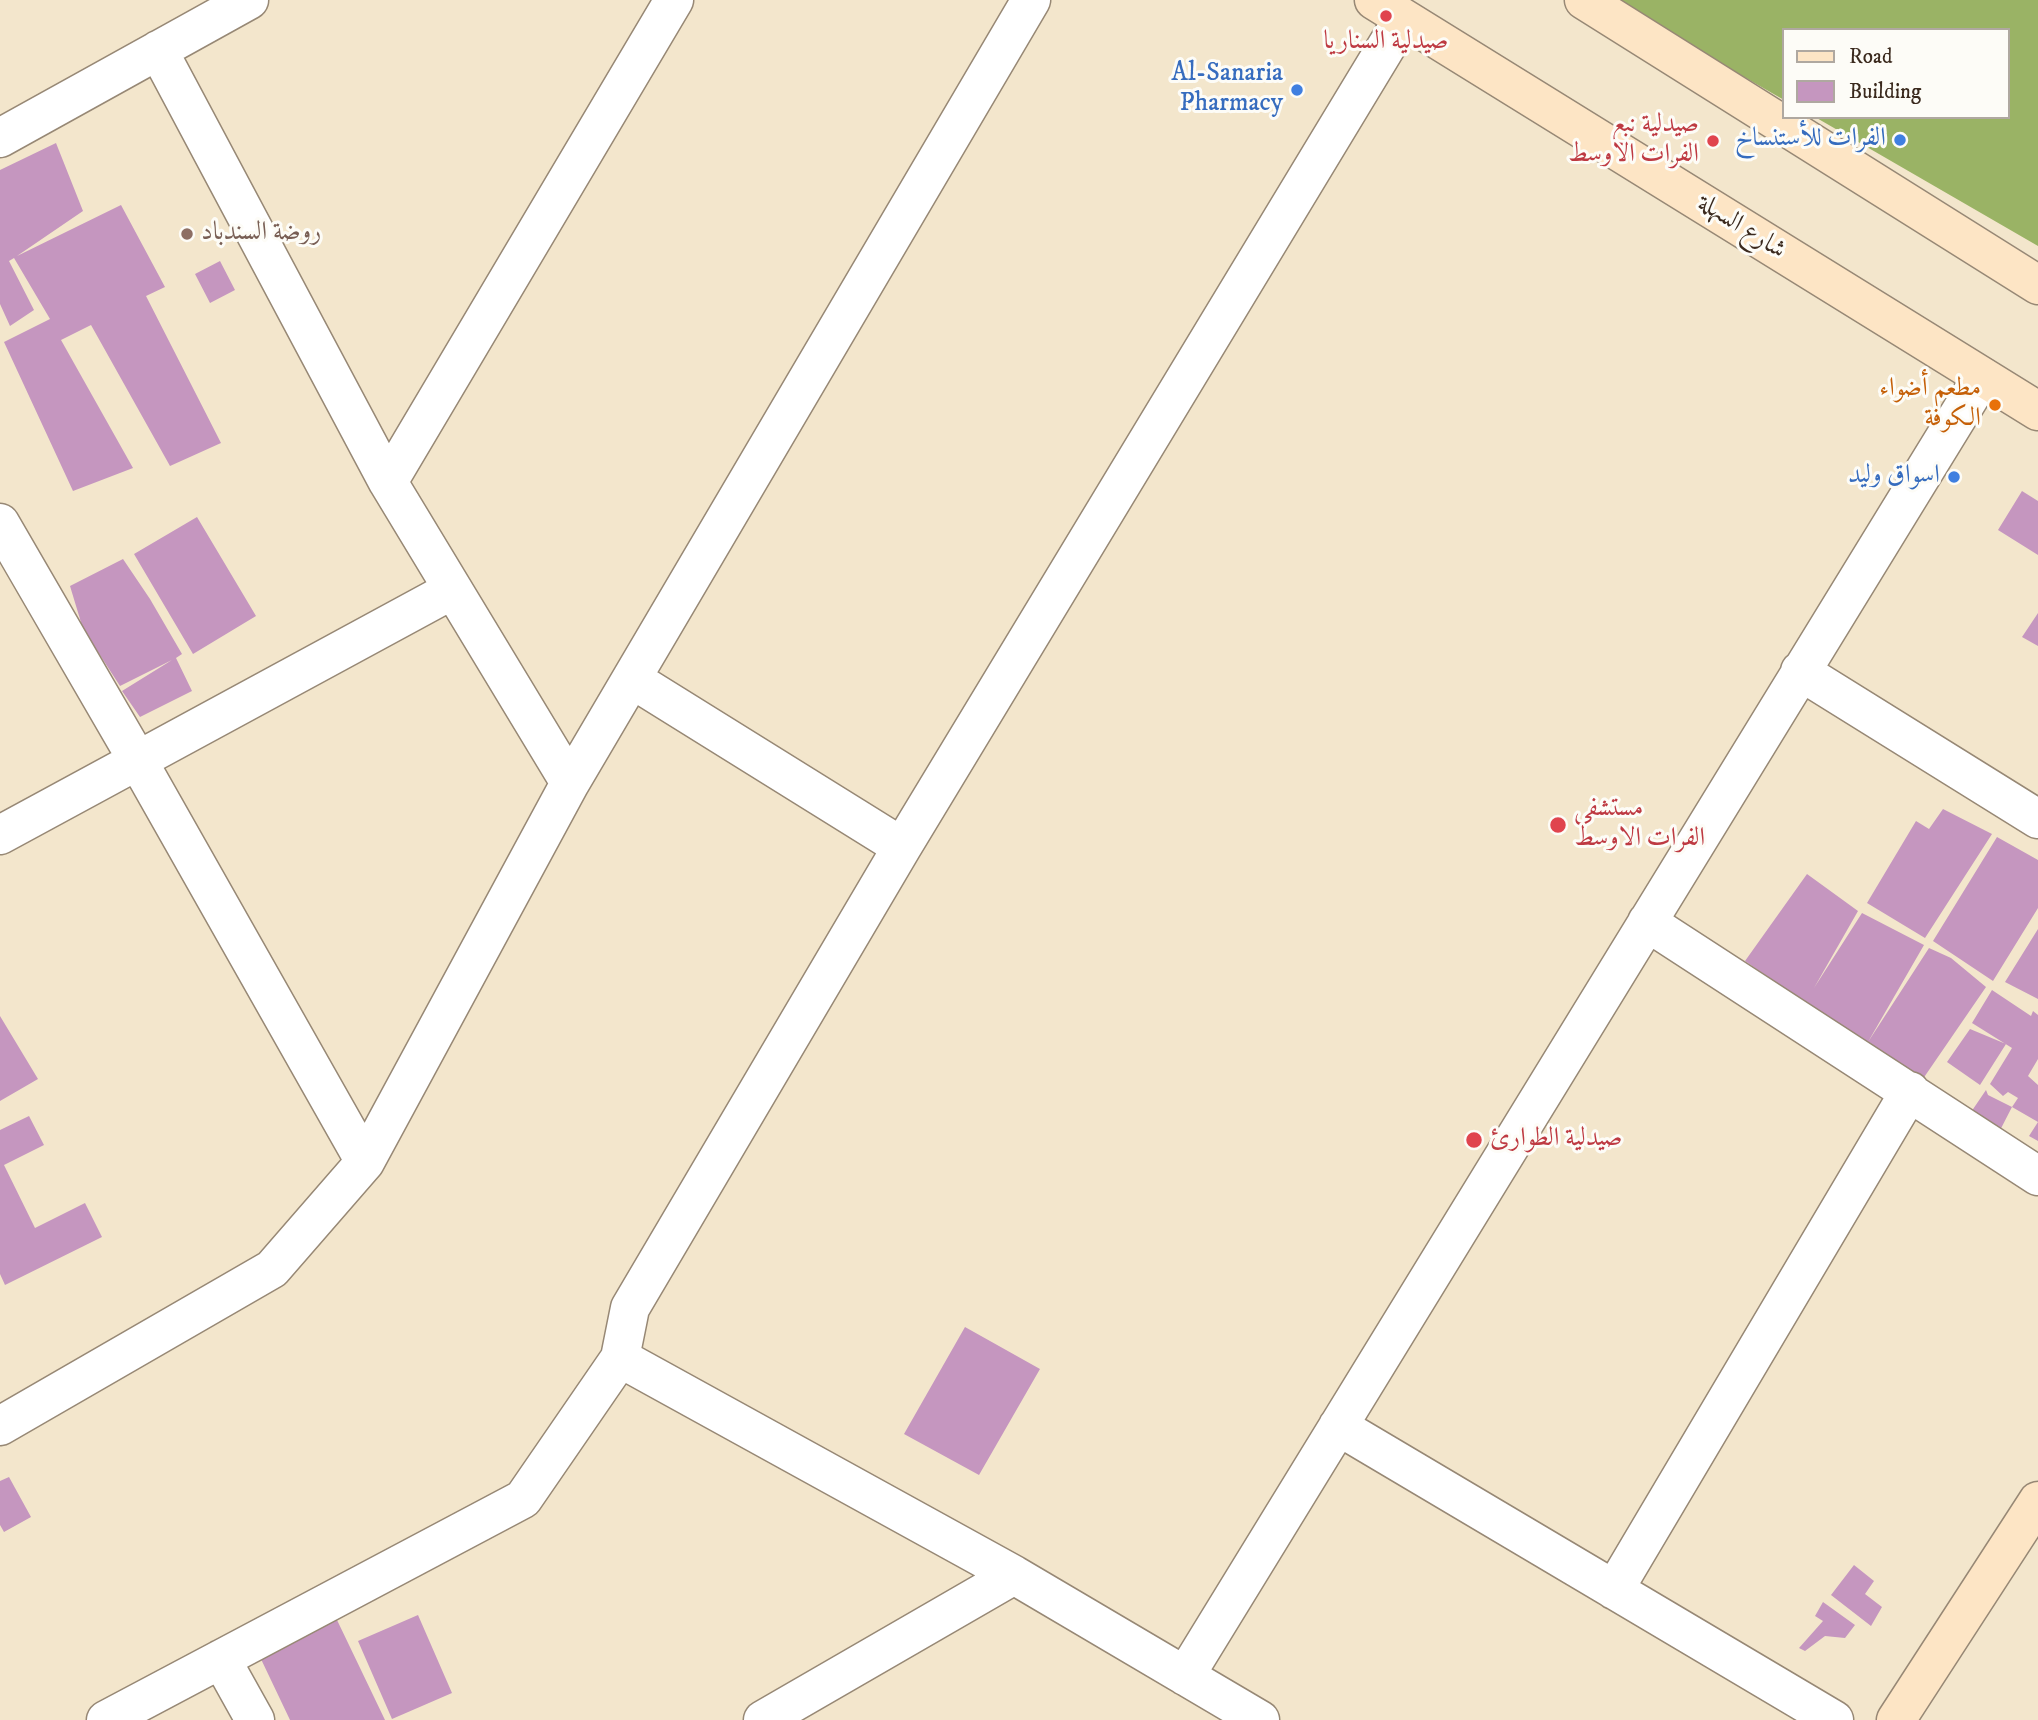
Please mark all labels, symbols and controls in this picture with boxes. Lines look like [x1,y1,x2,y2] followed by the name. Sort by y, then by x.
[1378,8,1394,24] marker: صيدلية السناريا
[1324,27,1448,59] place label: صيدلية السناريا
[1783,28,2010,119] legend
[1849,44,1893,70] text: Road
[1171,59,1283,120] place label: Al-Sanaria Pharmacy
[1849,79,1921,105] text: Building
[1289,82,1305,98] marker: Al-Sanaria Pharmacy
[1568,110,1699,172] place label: صيدلية نبع الفرات الاوسط
[1735,124,1886,156] place label: الفرات للأستنساخ
[1892,132,1908,148] marker: الفرات للأستنساخ
[1705,133,1721,149] marker: صيدلية نبع الفرات الاوسط
[1691,189,1791,267] street label: شارع السهلة
[201,218,321,250] place label: روضة السندباد
[179,226,195,242] marker: روضة السندباد
[1879,374,1981,436] place label: مطعم أضواء الكوفة
[1987,397,2003,413] marker: مطعم أضواء الكوفة
[1848,461,1940,493] place label: اسواق وليد
[1946,469,1962,485] marker: اسواق وليد
[1574,794,1705,856] place label: مستشفى الفرات الاوسط
[1548,815,1568,835] marker: مستشفى الفرات الاوسط
[1490,1124,1622,1156] place label: صيدلية الطوارئ
[1464,1130,1484,1150] marker: صيدلية الطوارئ

